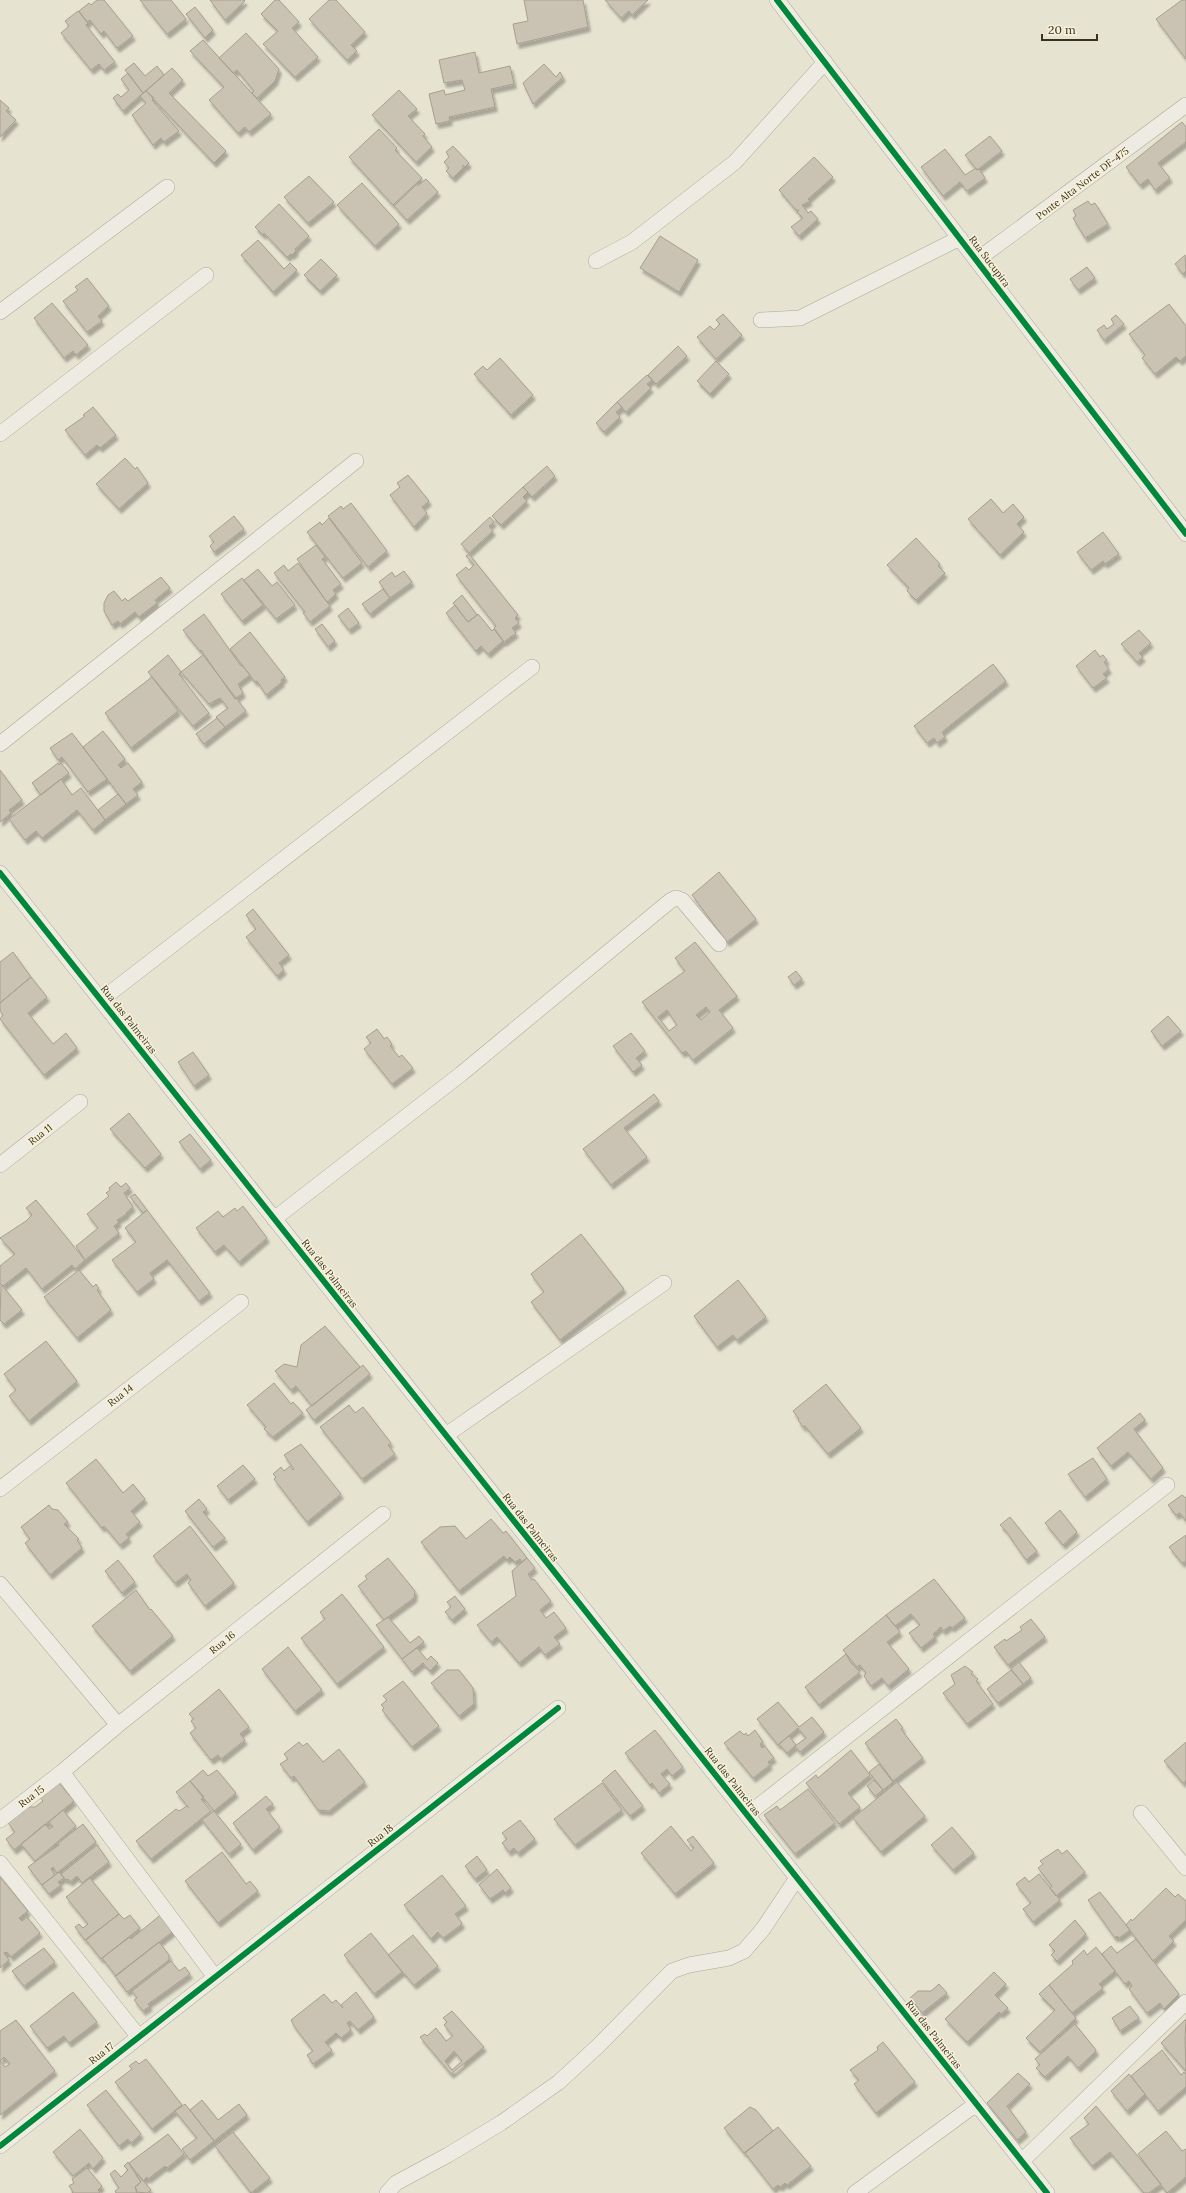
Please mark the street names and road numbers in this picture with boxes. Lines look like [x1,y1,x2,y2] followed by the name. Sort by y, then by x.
[1033,144,1131,223] street label: Ponte Alta Norte DF-475
[966,233,1013,290] street label: Rua Sucupira
[98,982,160,1057] street label: Rua das Palmeiras
[26,1121,55,1148] street label: Rua 11
[299,1236,361,1311] street label: Rua das Palmeiras
[105,1381,136,1409] street label: Rua 14
[500,1490,562,1565] street label: Rua das Palmeiras
[207,1628,238,1657] street label: Rua 16
[702,1744,764,1819] street label: Rua das Palmeiras
[16,1782,47,1810] street label: Rua 15
[365,1821,396,1850] street label: Rua 18
[903,1997,965,2072] street label: Rua das Palmeiras
[86,2039,117,2067] street label: Rua 17

